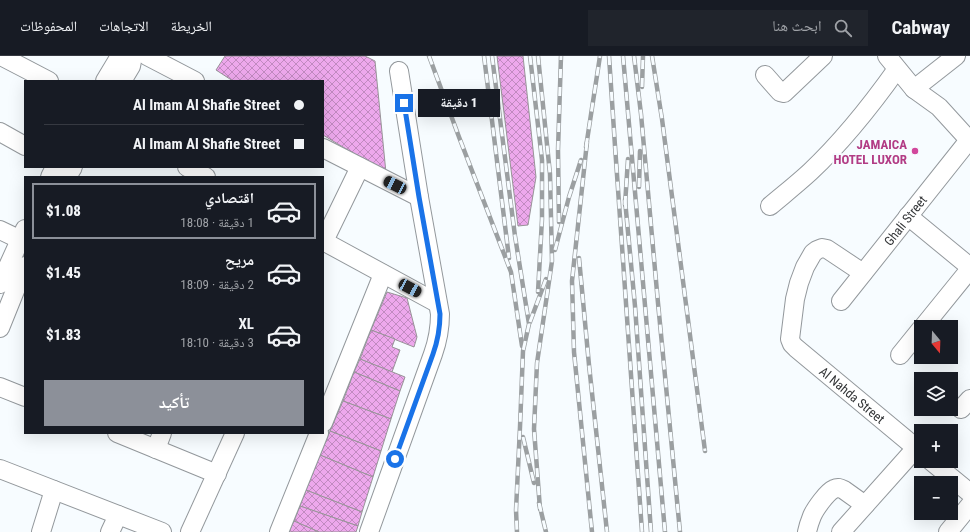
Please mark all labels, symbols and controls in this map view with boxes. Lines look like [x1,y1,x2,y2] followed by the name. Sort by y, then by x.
[588,10,868,46] search box
[892,16,950,39] text: Cabway
[772,17,822,35] text: ابحث هنا
[832,17,854,39] icon: search
[20,18,77,34] text: المحفوظات
[99,18,149,34] text: الاتجاهات
[171,18,212,34] text: الخريطة
[418,89,500,117] callout: 1 دقيقة
[395,94,413,112] route end
[441,95,477,110] text: 1 دقيقة
[133,96,280,114] text: Al Imam Al Shafie Street
[133,135,280,153] text: Al Imam Al Shafie Street
[833,137,907,167] place label: JAMAICA HOTEL LUXOR
[910,146,920,156] marker: JAMAICA HOTEL LUXOR
[382,174,408,196] car
[205,189,254,207] text: اقتصادي
[266,193,302,229] icon: car
[881,193,930,249] street label: Ghali Street
[46,202,81,220] text: $1.08
[180,215,254,230] text: 1 دقيقة · 18:08
[225,251,254,269] text: مريح
[266,255,302,291] icon: car
[46,264,81,282] text: $1.45
[180,277,254,292] text: 2 دقيقة · 18:09
[397,277,423,299] car
[238,315,254,333] text: XL
[266,317,302,353] icon: car
[914,320,958,364] north arrow
[914,320,958,520] map controls
[46,326,81,344] text: $1.83
[180,335,254,350] text: 3 دقيقة · 18:10
[816,364,888,427] street label: Al Nahda Street
[914,372,958,416] button: layers
[44,380,304,426] button: تأكيد
[914,424,958,468] button: +
[386,450,404,468] route start
[914,476,958,520] button: −

